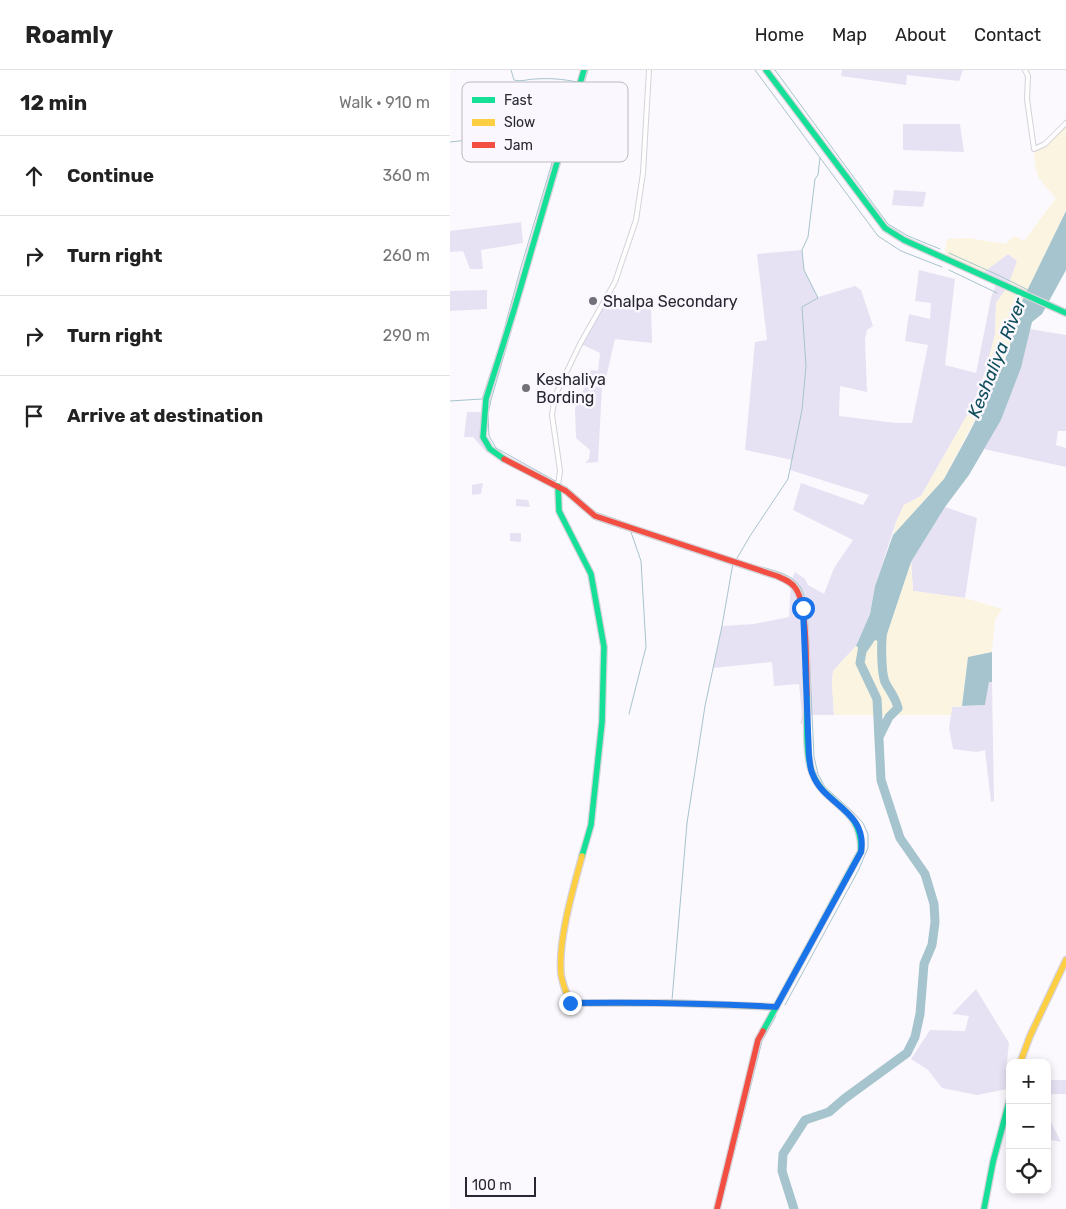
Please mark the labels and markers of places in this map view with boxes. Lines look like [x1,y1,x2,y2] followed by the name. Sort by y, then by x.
[603,292,738,311] place label: Shalpa Secondary
[587,295,599,307] marker: Shalpa Secondary
[536,370,606,407] place label: Keshaliya Bording
[520,382,532,394] marker: Keshaliya Bording

